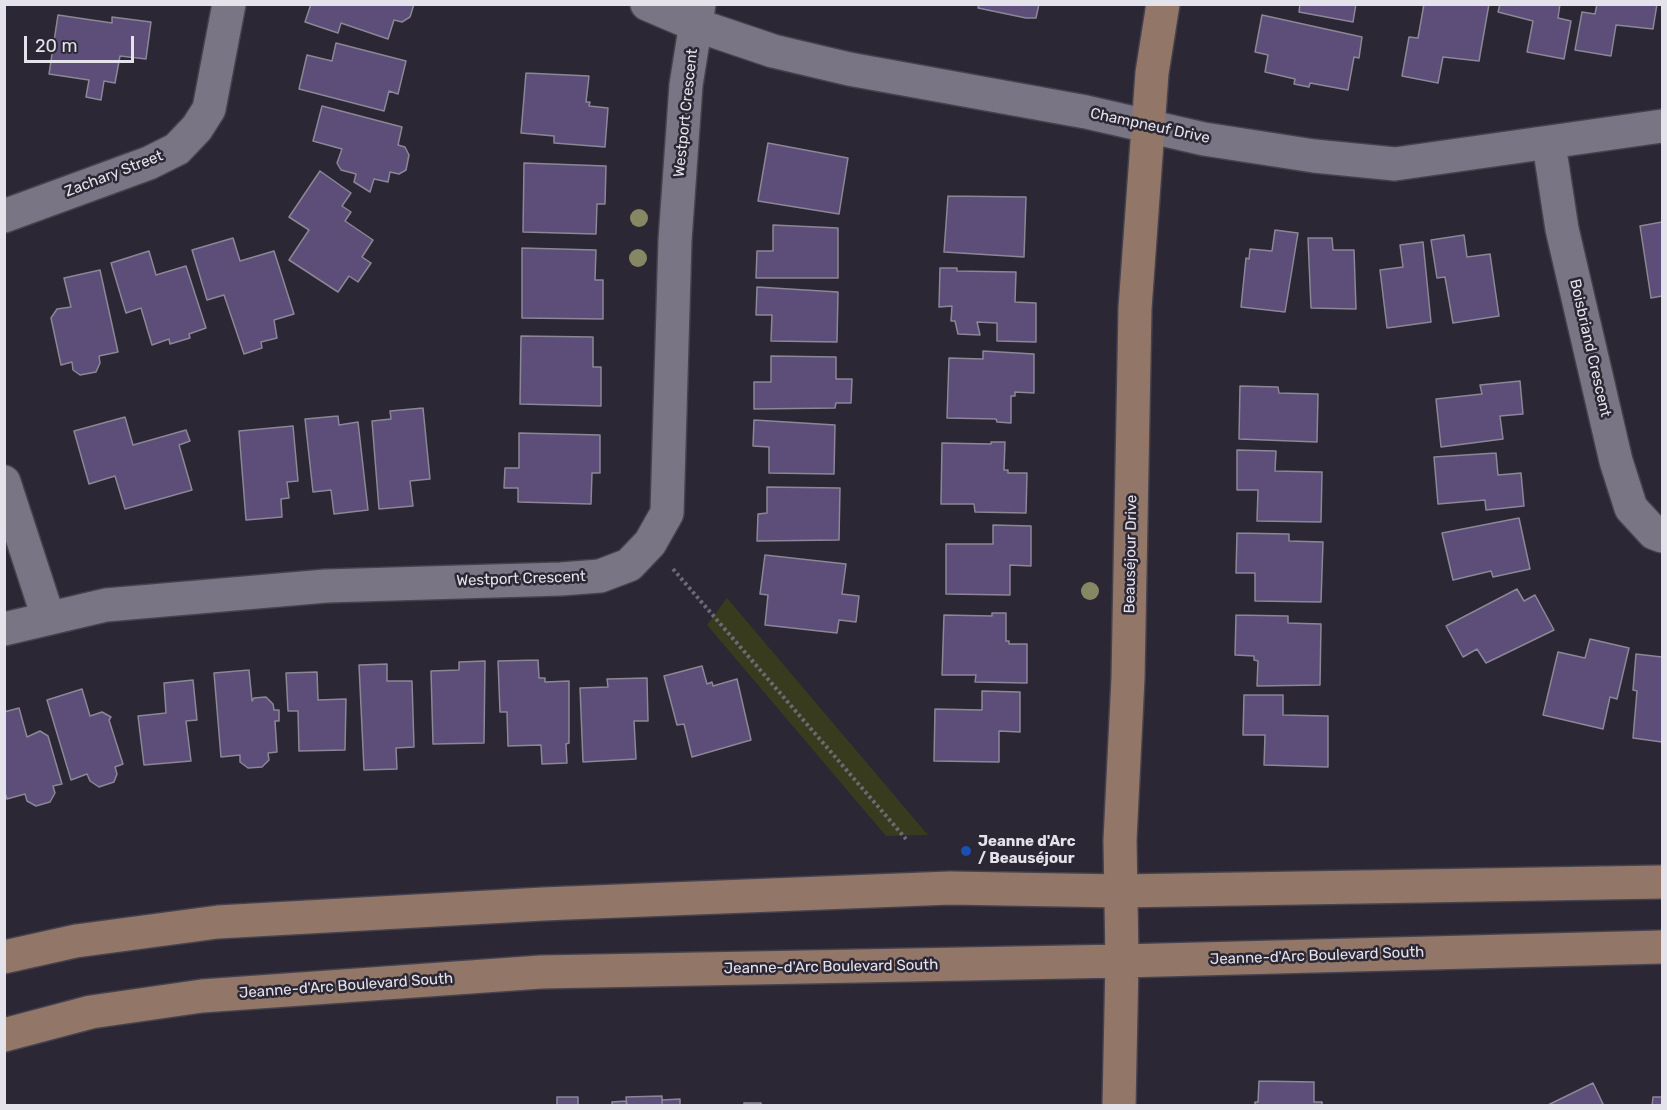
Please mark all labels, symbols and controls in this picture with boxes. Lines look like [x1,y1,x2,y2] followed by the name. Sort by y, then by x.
[27,24,136,62] scale bar
[35,35,77,57] text: 20 m
[670,48,702,178] street label: Westport Crescent
[1089,105,1211,147] street label: Champneuf Drive
[62,147,166,201] street label: Zachary Street
[1565,277,1615,419] street label: Boisbriand Crescent
[1121,495,1141,613] street label: Beauséjour Drive
[456,568,586,590] street label: Westport Crescent
[978,833,1076,868] place label: Jeanne d'Arc / Beauséjour
[959,844,973,858] marker: Jeanne d'Arc / Beauséjour
[1209,943,1425,969] street label: Jeanne-d'Arc Boulevard South
[724,956,938,978] street label: Jeanne-d'Arc Boulevard South
[238,970,454,1002] street label: Jeanne-d'Arc Boulevard South

